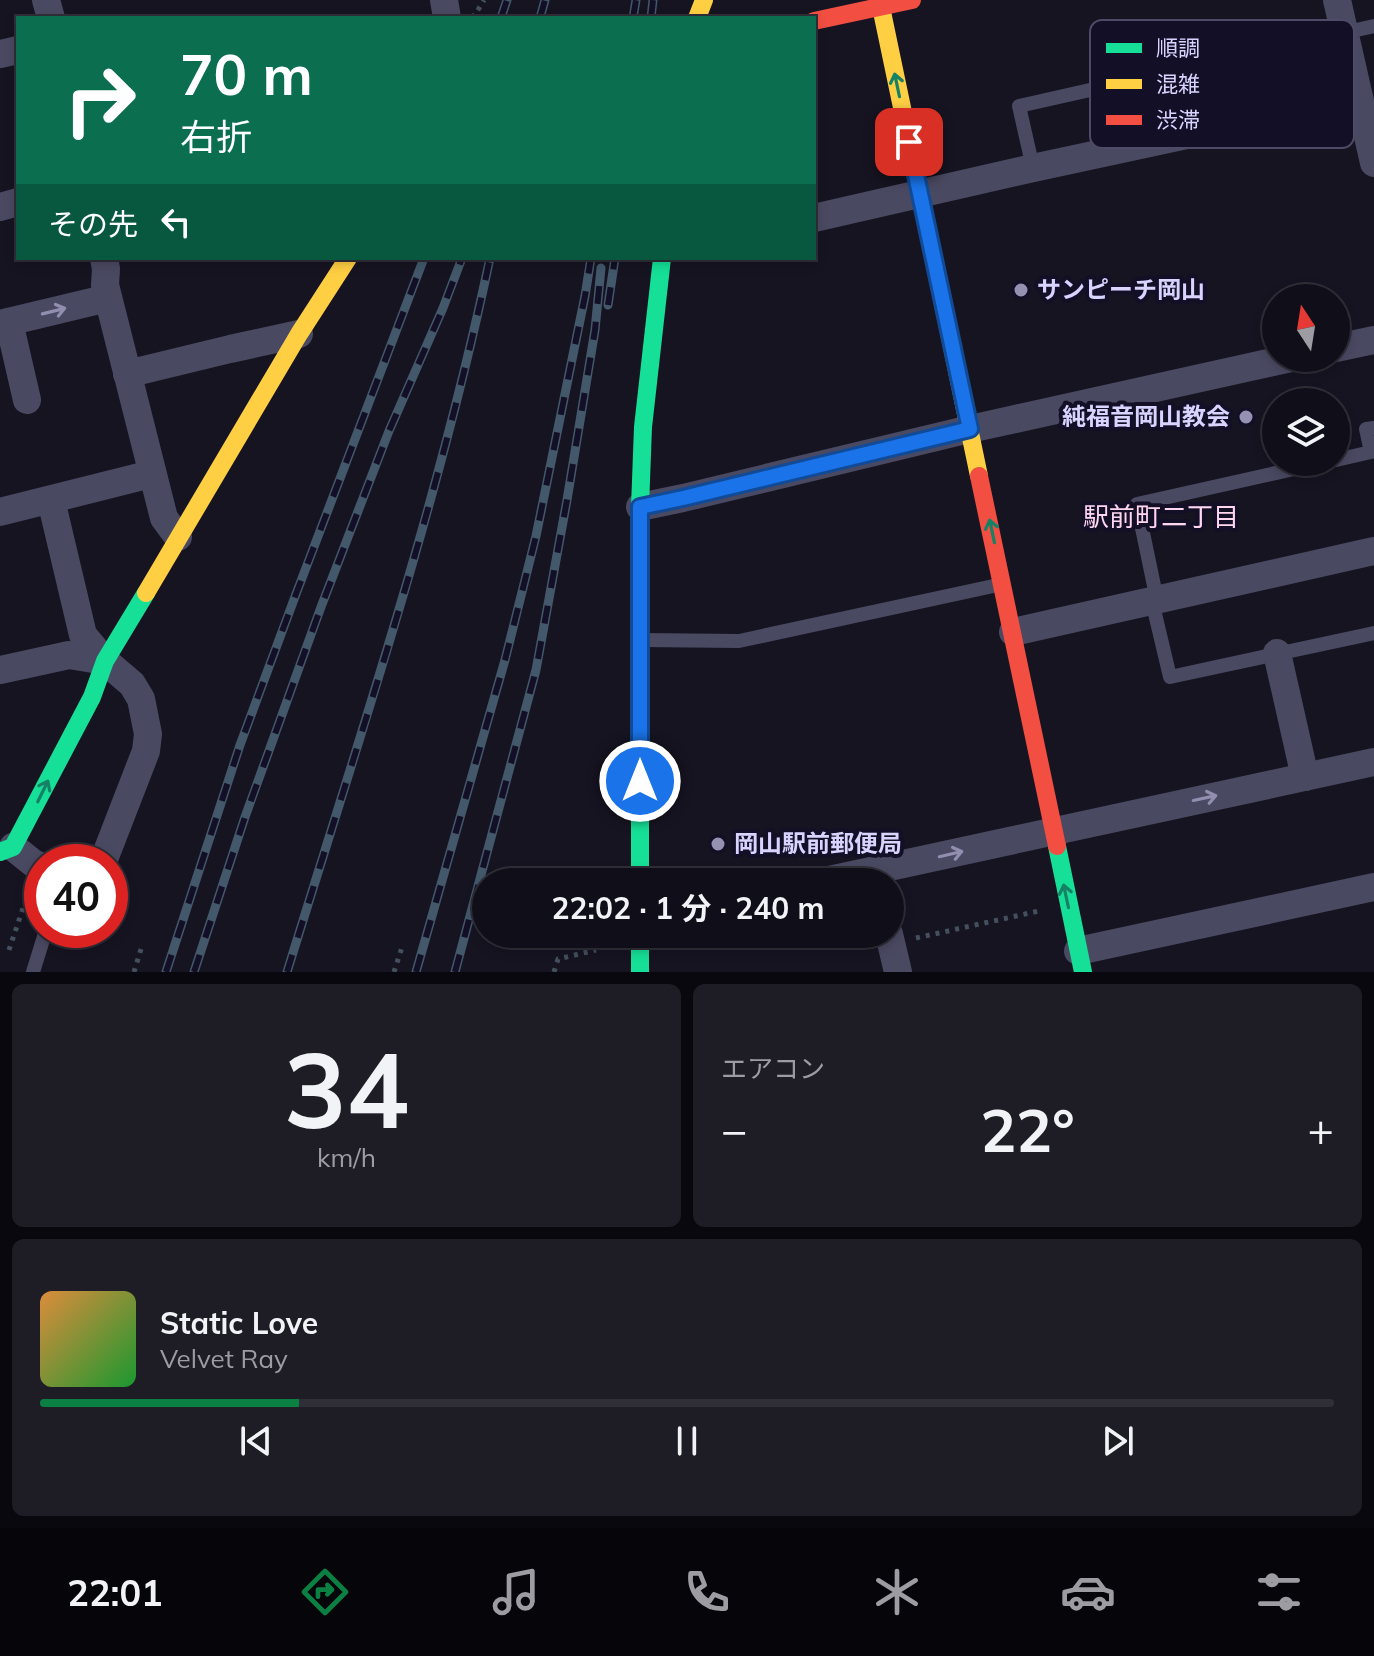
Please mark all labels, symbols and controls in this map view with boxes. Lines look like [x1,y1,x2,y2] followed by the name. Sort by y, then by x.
[1090,20,1354,148] legend
[1156,34,1200,62] text: 順調
[180,39,313,109] text: 70 m
[48,48,152,152] icon: right
[1156,70,1200,98] text: 混雑
[889,73,904,99] one-way arrow
[1156,106,1200,134] text: 渋滞
[875,108,943,176] pin
[180,114,252,159] text: 右折
[887,120,931,164] icon: arrive
[154,200,198,244] icon: left
[48,205,138,243] text: その先
[1037,274,1205,304] place label: サンピーチ岡山
[1012,281,1030,299] marker: サンピーチ岡山
[1262,284,1350,372] north arrow
[1262,284,1350,476] map controls
[41,303,66,318] one-way arrow
[1262,388,1350,476] button: layers
[1062,401,1230,431] place label: 純福音岡山教会
[1237,408,1255,426] marker: 純福音岡山教会
[1083,500,1239,533] district label: 駅前町二丁目
[983,519,998,545] one-way arrow
[598,739,682,823] position arrow
[36,779,51,803] one-way arrow
[1192,790,1217,805] one-way arrow
[734,828,902,858] place label: 岡山駅前郵便局
[709,835,727,853] marker: 岡山駅前郵便局
[24,844,128,948] speed limit sign: 40
[938,845,963,860] one-way arrow
[1058,883,1073,909] one-way arrow
[552,889,824,927] text: 22:02 · 1 分 · 240 m
[284,1023,409,1154] text: 34
[721,1052,825,1085] text: エアコン
[980,1092,1075,1167] text: 22°
[721,1102,747,1157] text: −
[1308,1102,1334,1157] text: +
[317,1141,376,1174] text: km/h
[160,1304,318,1342] text: Static Love
[160,1342,288,1375] text: Velvet Ray
[234,1419,278,1463] icon: previous
[665,1419,709,1463] icon: pause
[1096,1419,1140,1463] icon: next
[297,1564,353,1620] icon: directions
[488,1564,544,1620] icon: music
[679,1564,735,1620] icon: phone
[869,1564,925,1620] icon: climate
[1060,1564,1116,1620] icon: car
[1251,1564,1307,1620] icon: filters
[67,1570,163,1615] text: 22:01

